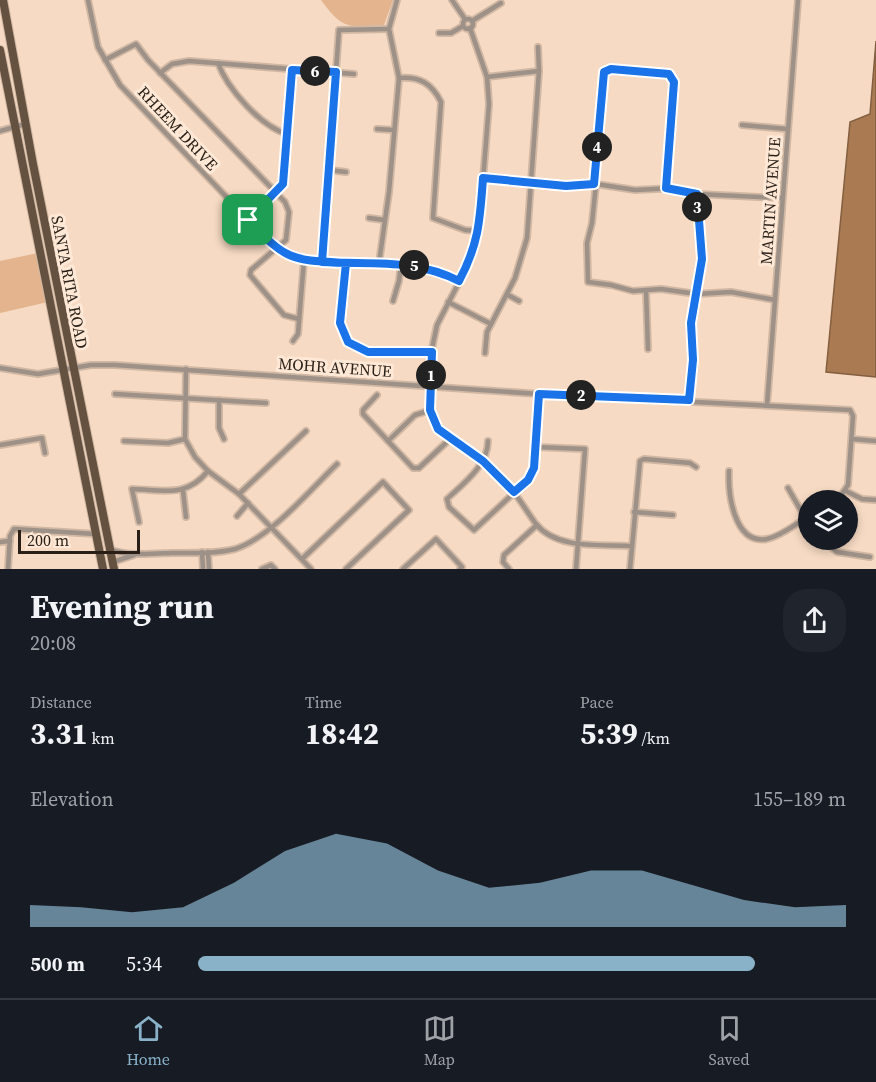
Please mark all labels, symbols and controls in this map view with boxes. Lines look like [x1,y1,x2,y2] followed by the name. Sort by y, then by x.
[300,56,330,86] pin: 6
[311,60,319,82] text: 6
[133,81,223,175] street label: RHEEM DRIVE
[582,132,612,162] pin: 4
[593,136,601,158] text: 4
[755,136,785,265] street label: MARTIN AVENUE
[682,192,712,222] pin: 3
[222,194,273,245] pin
[693,196,701,218] text: 3
[231,203,264,236] icon: arrive
[46,214,94,350] street label: SANTA RITA ROAD
[399,250,429,280] pin: 5
[410,254,418,276] text: 5
[278,352,393,382] street label: MOHR AVENUE
[416,360,446,390] pin: 1
[427,364,435,386] text: 1
[566,380,596,410] pin: 2
[577,384,585,406] text: 2
[798,490,858,550] map controls
[798,490,858,550] button: layers
[18,527,140,554] scale bar
[27,529,69,551] text: 200 m
[30,584,214,629] text: Evening run
[783,589,846,652] button: share
[30,629,76,657] text: 20:08
[30,691,92,713] text: Distance
[305,691,342,713] text: Time
[580,691,614,713] text: Pace
[30,713,88,754] text: 3.31
[305,713,379,754] text: 18:42
[580,713,638,754] text: 5:39
[88,727,115,749] text: km
[638,727,670,749] text: /km
[30,785,114,813] text: Elevation
[753,785,846,813] text: 155–189 m
[30,950,85,978] text: 500 m
[126,950,162,978] text: 5:34
[126,1012,170,1070] tab: Home
[423,1012,456,1070] tab: Map
[709,1012,750,1070] tab: Saved

